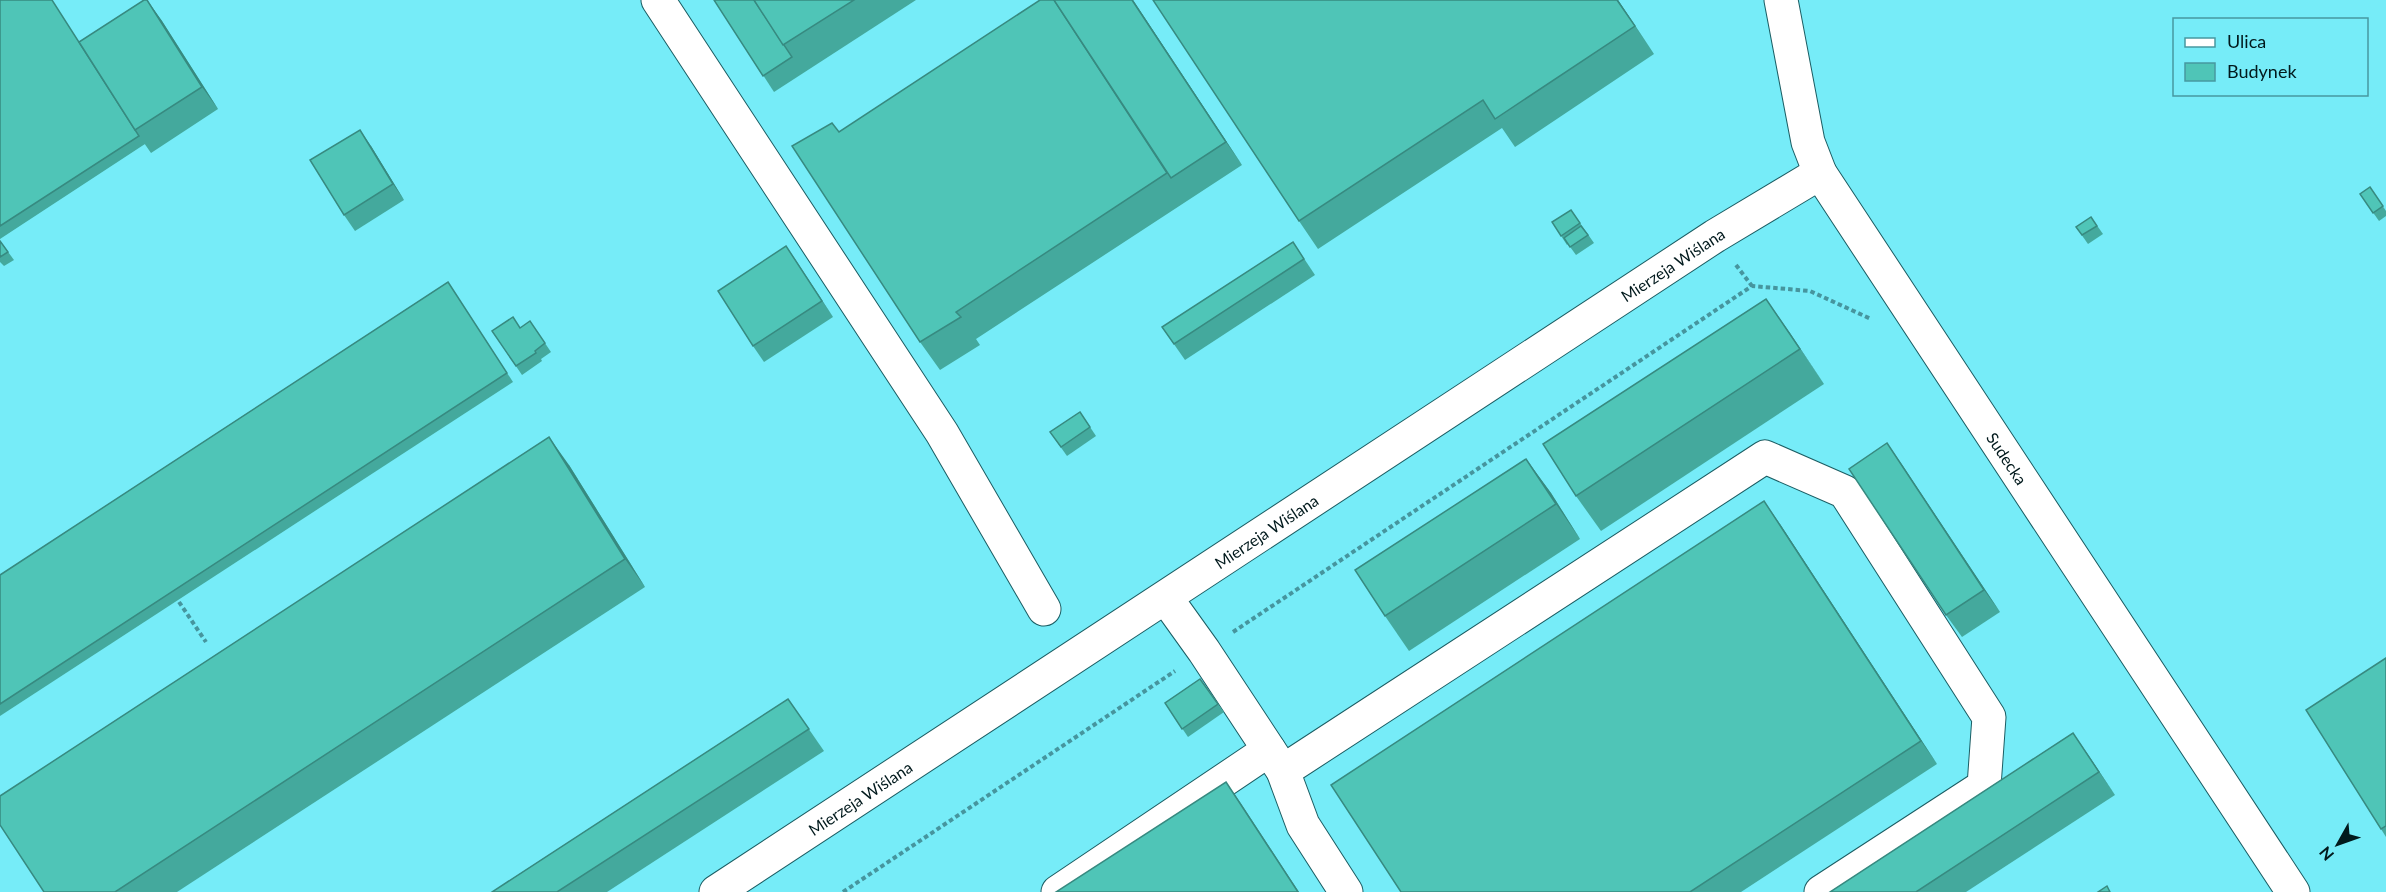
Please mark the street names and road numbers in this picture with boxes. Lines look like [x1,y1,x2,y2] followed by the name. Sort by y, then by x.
[1617,223,1728,305] street label: Mierzeja Wiślana
[1983,428,2032,488] street label: Sudecka
[1211,490,1321,572] street label: Mierzeja Wiślana
[804,757,915,838] street label: Mierzeja Wiślana

